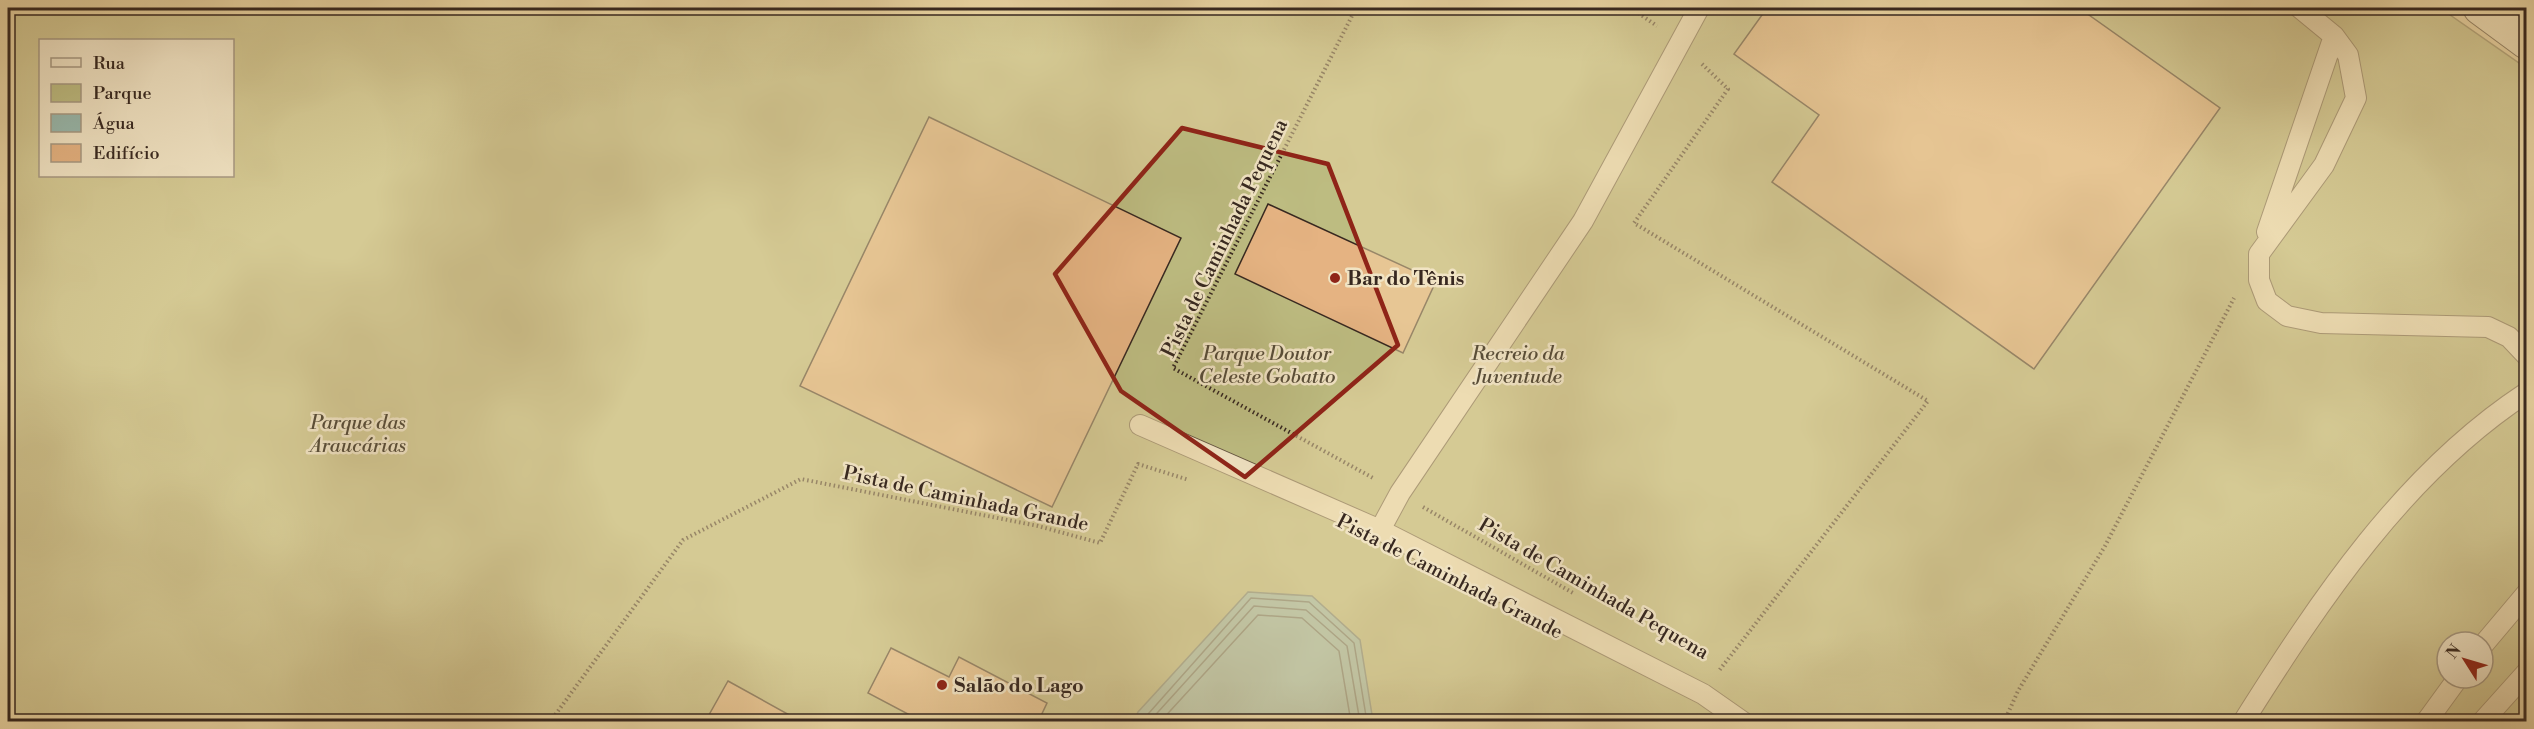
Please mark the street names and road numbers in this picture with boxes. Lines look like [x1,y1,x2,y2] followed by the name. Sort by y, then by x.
[1157,114,1294,362] street label: Pista de Caminhada Pequena
[840,461,1091,538] street label: Pista de Caminhada Grande
[1332,509,1567,645] street label: Pista de Caminhada Grande
[1473,513,1714,666] street label: Pista de Caminhada Pequena

